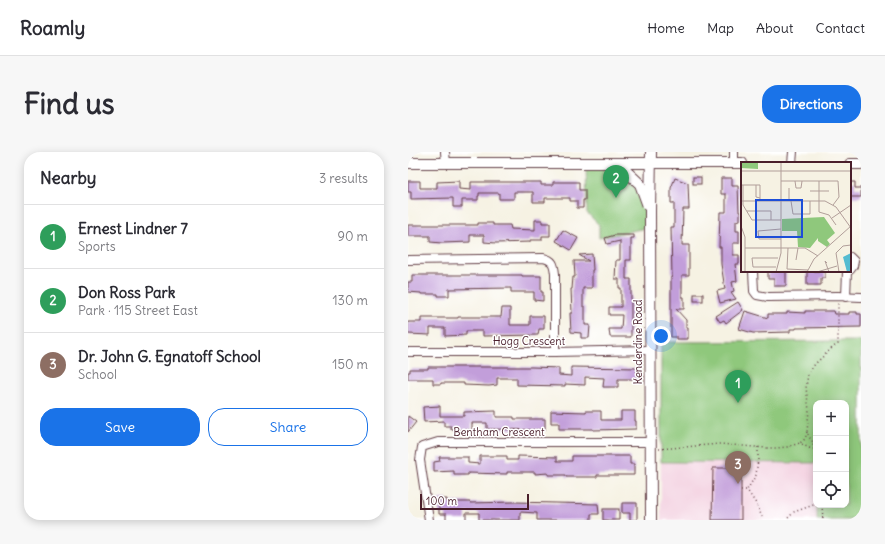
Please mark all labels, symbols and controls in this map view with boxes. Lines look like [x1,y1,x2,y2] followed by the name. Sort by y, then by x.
[20,16,85,40] text: Roamly
[647,19,685,37] text: Home
[707,19,734,37] text: Map
[756,19,794,37] text: About
[816,19,865,37] text: Contact
[762,85,861,123] button: Directions
[24,86,115,122] text: Find us
[741,162,851,272] inset map
[603,165,629,198] pin: 2
[40,167,96,189] text: Nearby
[319,170,368,187] text: 3 results
[78,219,188,238] text: Ernest Lindner 7
[50,228,56,245] text: 1
[337,228,368,245] text: 90 m
[78,238,116,255] text: Sports
[78,283,175,302] text: Don Ross Park
[49,292,57,309] text: 2
[332,292,368,309] text: 130 m
[631,299,645,385] street label: Kenderdine Road
[78,302,198,319] text: Park · 115 Street East
[651,326,671,346] your location
[493,334,566,348] street label: Hogg Crescent
[78,347,261,366] text: Dr. John G. Egnatoff School
[49,356,57,373] text: 3
[332,356,368,373] text: 150 m
[78,366,117,383] text: School
[725,370,751,403] pin: 1
[813,400,849,508] map controls
[813,400,849,436] button: +
[40,408,200,446] button: Save
[208,408,368,446] button: Share
[453,425,545,439] street label: Bentham Crescent
[813,436,849,472] button: −
[725,451,751,484] pin: 3
[813,472,849,508] button: locate
[420,492,529,511] scale bar
[426,494,457,508] text: 100 m

